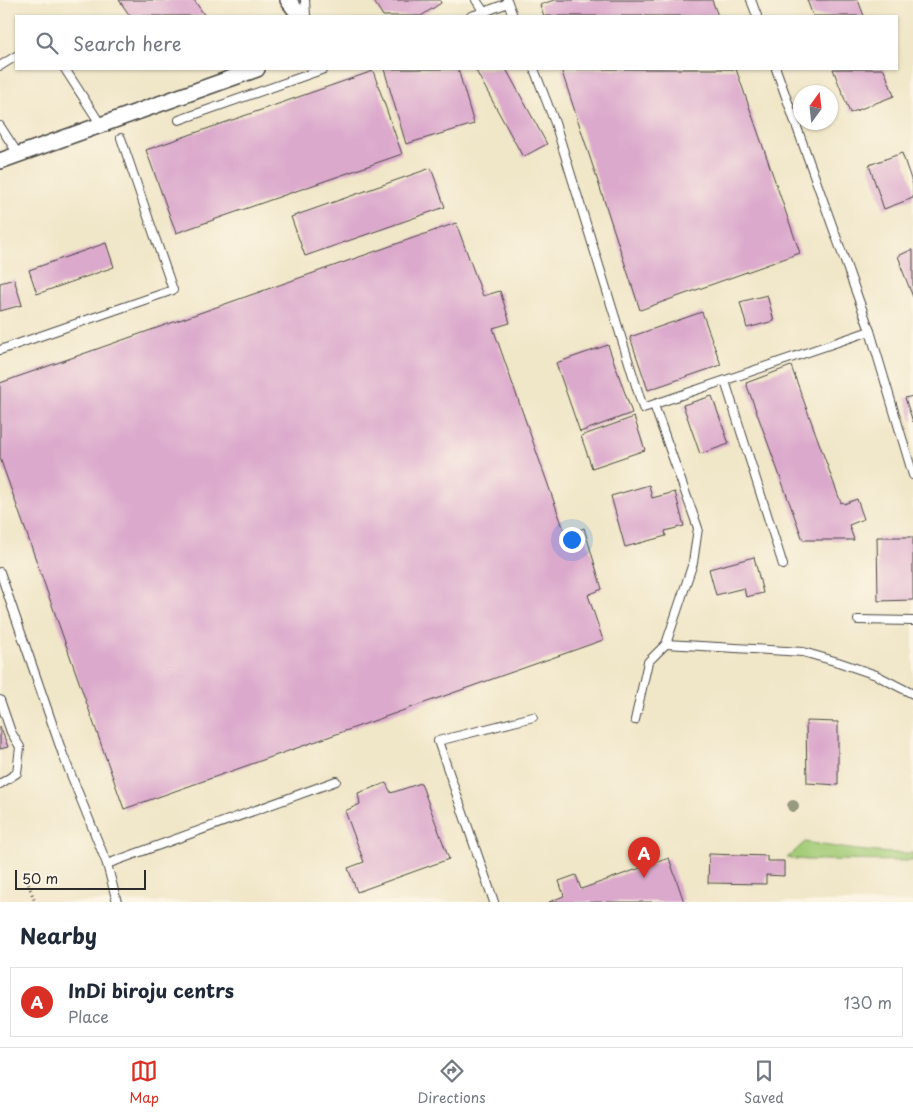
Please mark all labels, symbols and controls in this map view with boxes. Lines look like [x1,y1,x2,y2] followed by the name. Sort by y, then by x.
[15,15,898,70] search box
[33,29,61,57] icon: search
[73,29,182,57] text: Search here
[793,85,838,130] north arrow
[559,527,585,553] your location
[628,837,660,878] pin: A
[15,867,146,890] scale bar
[22,868,58,889] text: 50 m
[20,919,97,951] text: Nearby
[68,976,234,1004] text: InDi biroju centrs
[31,990,43,1014] text: A
[844,990,892,1014] text: 130 m
[68,1004,109,1028] text: Place
[129,1057,159,1108] tab: Map
[418,1057,486,1108] tab: Directions
[744,1057,784,1108] tab: Saved

